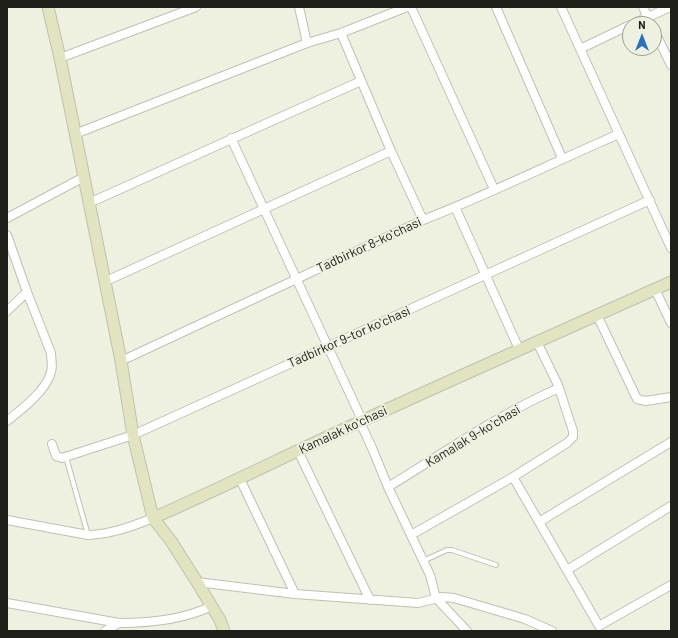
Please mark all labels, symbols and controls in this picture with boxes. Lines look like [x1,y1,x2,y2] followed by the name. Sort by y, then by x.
[622,16,662,56] north arrow
[638,18,646,31] text: N
[314,214,424,276] street label: Tadbirkor 8-koʻchasi
[285,303,413,371] street label: Tadbirkor 9-tor koʻchasi
[423,402,523,470] street label: Kamalak 9-koʻchasi
[296,403,390,457] street label: Kamalak koʻchasi

